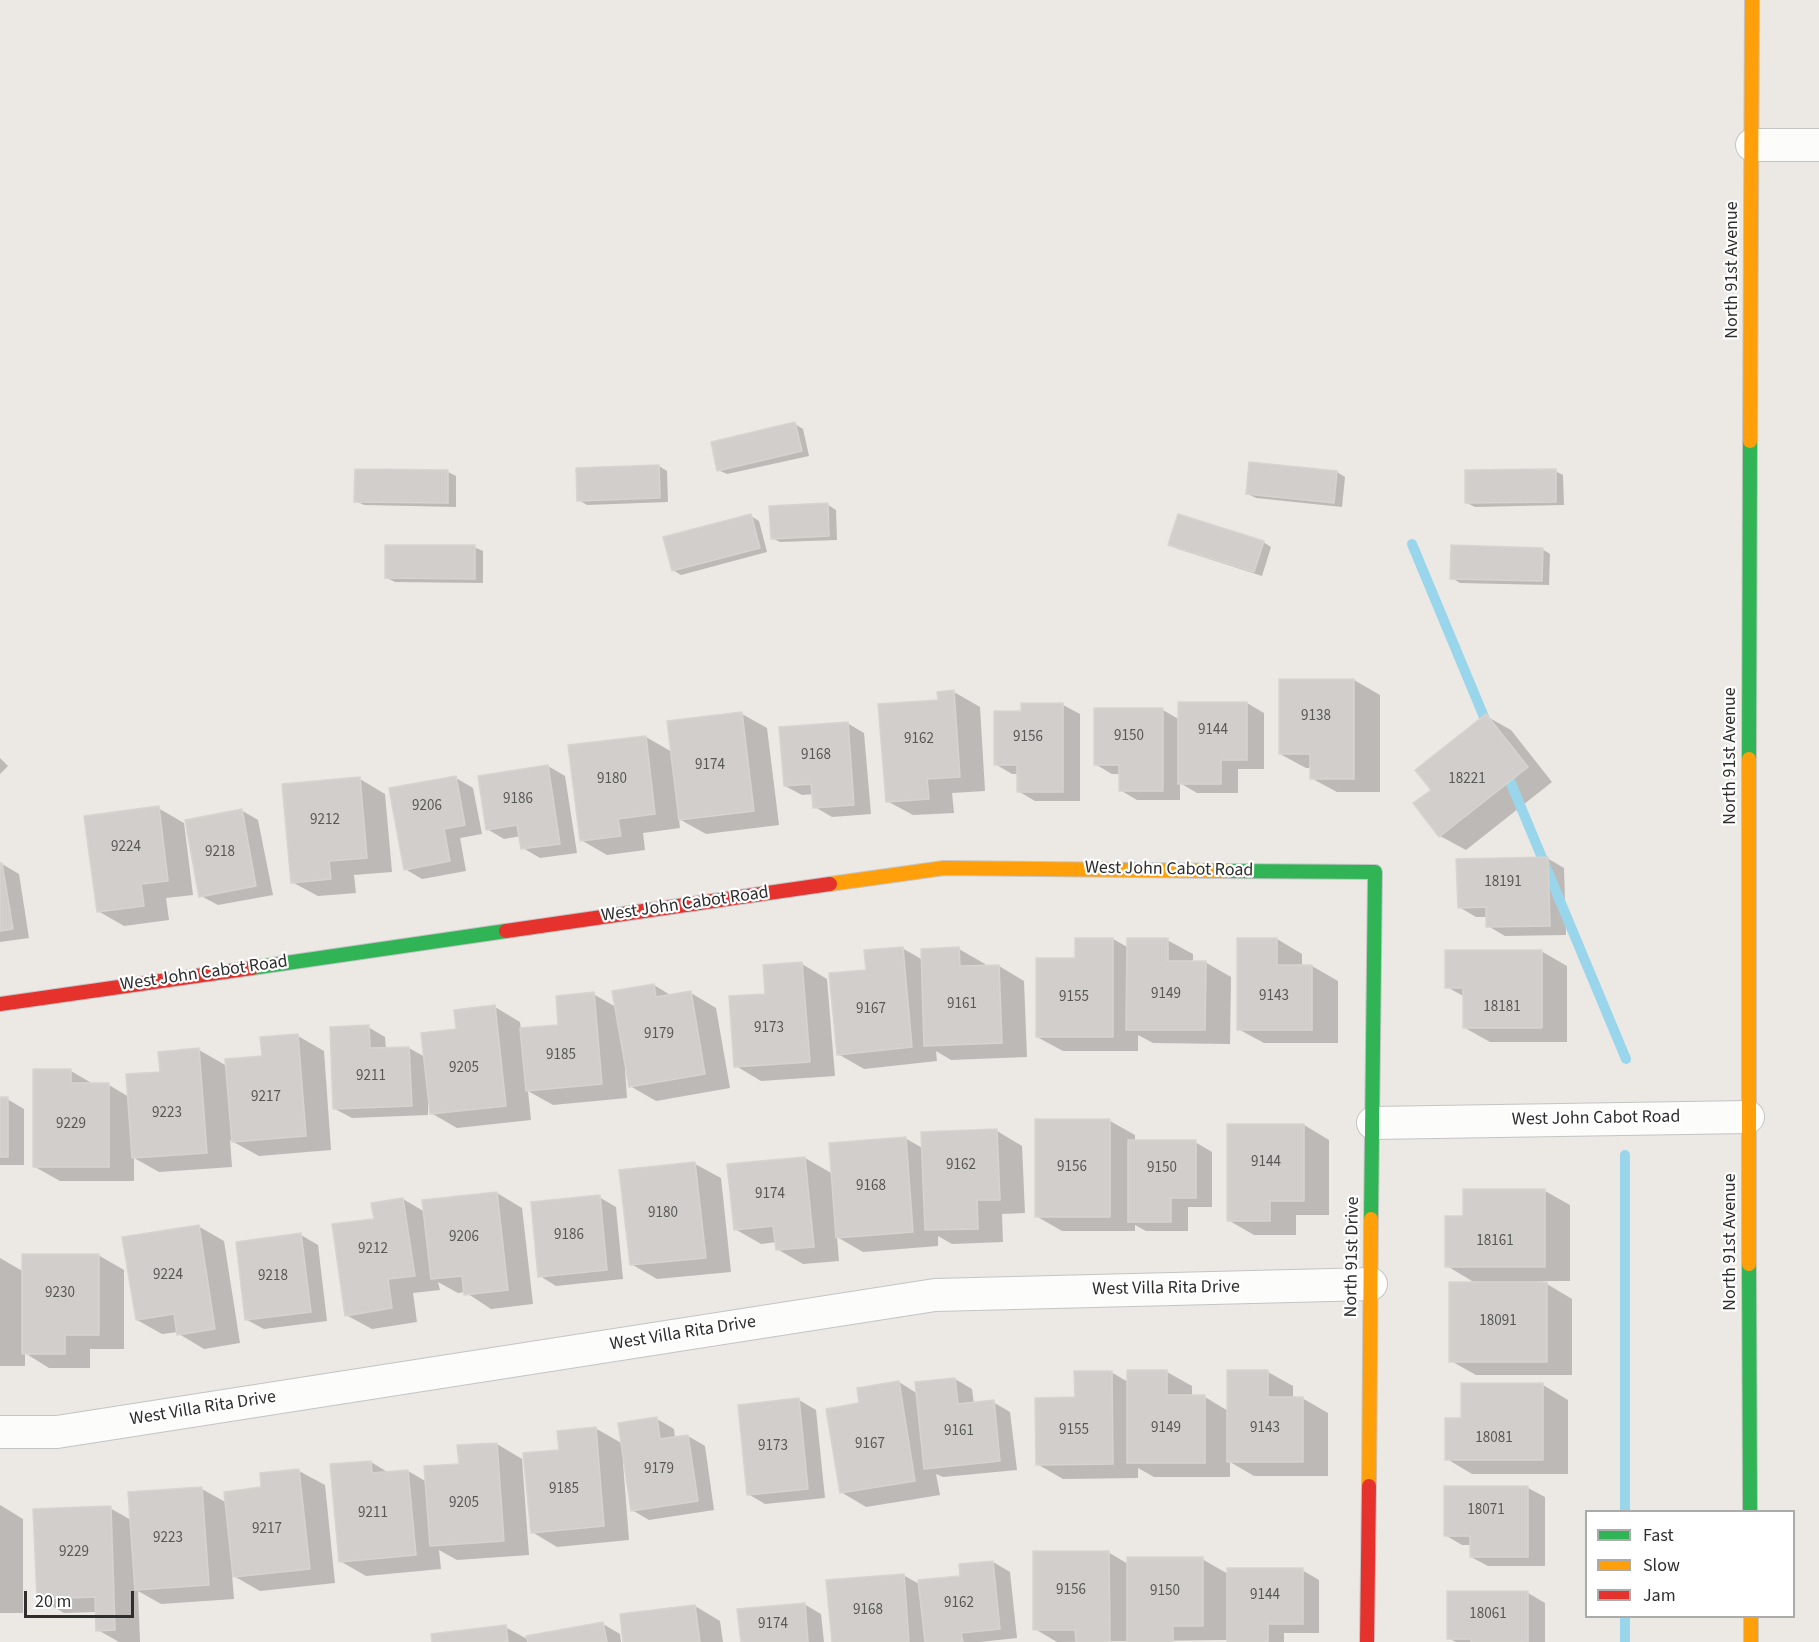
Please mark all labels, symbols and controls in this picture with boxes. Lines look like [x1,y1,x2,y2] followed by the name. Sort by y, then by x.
[1722,201,1744,339] street label: North 91st Avenue
[1720,687,1742,825] street label: North 91st Avenue
[1301,708,1331,726] house number: 9138
[1198,722,1228,740] house number: 9144
[1114,728,1144,746] house number: 9150
[1013,729,1043,747] house number: 9156
[904,731,934,749] house number: 9162
[801,747,831,765] house number: 9168
[695,757,725,775] house number: 9174
[597,771,627,789] house number: 9180
[1448,771,1486,789] house number: 18221
[503,791,533,809] house number: 9186
[412,798,442,816] house number: 9206
[310,812,340,830] house number: 9212
[111,839,141,857] house number: 9224
[205,844,235,862] house number: 9218
[1085,858,1253,882] street label: West John Cabot Road
[1484,874,1522,892] house number: 18191
[600,883,770,927] street label: West John Cabot Road
[119,952,289,996] street label: West John Cabot Road
[1151,986,1181,1004] house number: 9149
[1259,988,1289,1006] house number: 9143
[1059,989,1089,1007] house number: 9155
[947,996,977,1014] house number: 9161
[1483,999,1521,1017] house number: 18181
[856,1001,886,1019] house number: 9167
[754,1020,784,1038] house number: 9173
[644,1026,674,1044] house number: 9179
[546,1047,576,1065] house number: 9185
[449,1060,479,1078] house number: 9205
[356,1068,386,1086] house number: 9211
[251,1089,281,1107] house number: 9217
[152,1105,182,1123] house number: 9223
[1512,1107,1680,1131] street label: West John Cabot Road
[56,1116,86,1134] house number: 9229
[1251,1154,1281,1172] house number: 9144
[946,1157,976,1175] house number: 9162
[1057,1159,1087,1177] house number: 9156
[1147,1160,1177,1178] house number: 9150
[1720,1173,1742,1311] street label: North 91st Avenue
[856,1178,886,1196] house number: 9168
[755,1186,785,1204] house number: 9174
[1341,1196,1365,1318] street label: North 91st Drive
[648,1205,678,1223] house number: 9180
[554,1227,584,1245] house number: 9186
[449,1229,479,1247] house number: 9206
[1476,1233,1514,1251] house number: 18161
[358,1241,388,1259] house number: 9212
[153,1267,183,1285] house number: 9224
[258,1268,288,1286] house number: 9218
[1092,1277,1240,1301] street label: West Villa Rita Drive
[45,1285,75,1303] house number: 9230
[608,1312,758,1356] street label: West Villa Rita Drive
[1479,1313,1517,1331] house number: 18091
[128,1387,278,1431] street label: West Villa Rita Drive
[1151,1420,1181,1438] house number: 9149
[1250,1420,1280,1438] house number: 9143
[1059,1422,1089,1440] house number: 9155
[944,1423,974,1441] house number: 9161
[1475,1430,1513,1448] house number: 18081
[855,1436,885,1454] house number: 9167
[758,1438,788,1456] house number: 9173
[644,1461,674,1479] house number: 9179
[549,1481,579,1499] house number: 9185
[449,1495,479,1513] house number: 9205
[1467,1502,1505,1520] house number: 18071
[358,1505,388,1523] house number: 9211
[1585,1510,1795,1618] legend
[252,1521,282,1539] house number: 9217
[1643,1523,1674,1548] text: Fast
[153,1530,183,1548] house number: 9223
[59,1544,89,1562] house number: 9229
[1643,1553,1680,1578] text: Slow
[27,1579,136,1617] scale bar
[1056,1582,1086,1600] house number: 9156
[1150,1583,1180,1601] house number: 9150
[1643,1583,1676,1608] text: Jam
[1250,1587,1280,1605] house number: 9144
[35,1589,71,1614] text: 20 m
[944,1595,974,1613] house number: 9162
[853,1602,883,1620] house number: 9168
[1469,1606,1507,1624] house number: 18061
[758,1616,788,1634] house number: 9174

